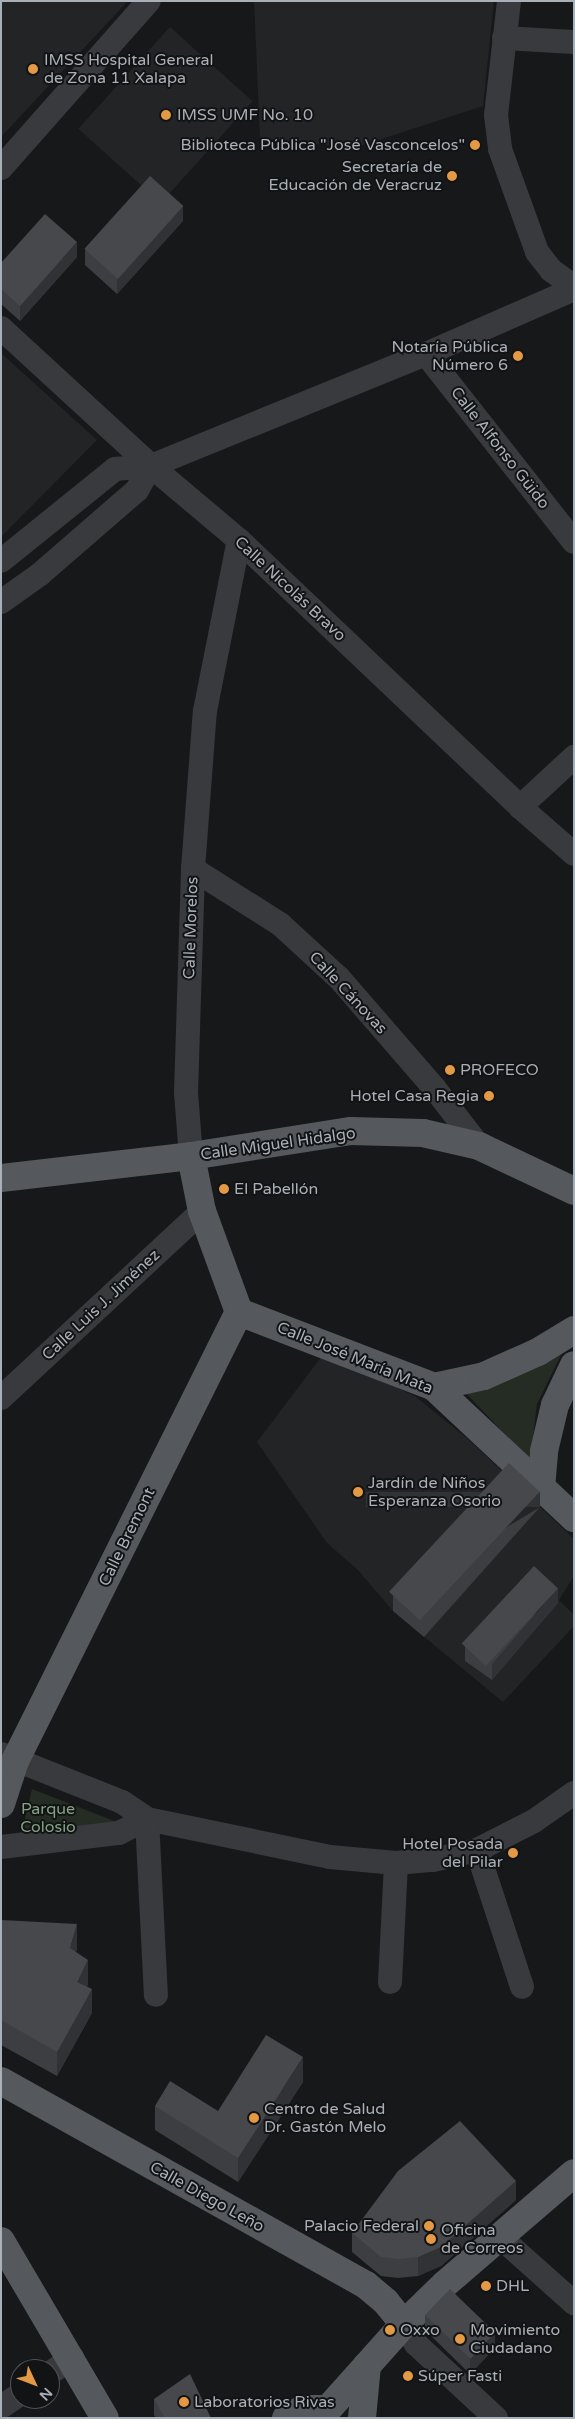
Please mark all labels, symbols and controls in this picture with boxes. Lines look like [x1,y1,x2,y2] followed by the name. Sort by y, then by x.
[44,50,214,88] place label: IMSS Hospital General de Zona 11 Xalapa
[26,62,40,76] marker: IMSS Hospital General de Zona 11 Xalapa
[177,105,313,125] place label: IMSS UMF No. 10
[159,108,173,122] marker: IMSS UMF No. 10
[180,135,465,155] place label: Biblioteca Pública "José Vasconcelos"
[469,139,481,151] marker: Biblioteca Pública "José Vasconcelos"
[268,157,442,195] place label: Secretaría de Educación de Veracruz
[446,170,458,182] marker: Secretaría de Educación de Veracruz
[391,337,508,375] place label: Notaría Pública Número 6
[512,350,524,362] marker: Notaría Pública Número 6
[446,383,554,513] street label: Calle Alfonso Güido
[230,533,350,645] street label: Calle Nicolás Bravo
[180,876,202,980] street label: Calle Morelos
[305,948,391,1038] street label: Calle Cánovas
[460,1060,539,1080] place label: PROFECO
[444,1064,456,1076] marker: PROFECO
[350,1086,479,1106] place label: Hotel Casa Regia
[483,1090,495,1102] marker: Hotel Casa Regia
[199,1124,357,1164] street label: Calle Miguel Hidalgo
[234,1179,318,1199] place label: El Pabellón
[218,1183,230,1195] marker: El Pabellón
[38,1246,164,1364] street label: Calle Luis J. Jiménez
[274,1318,436,1398] street label: Calle José María Mata
[368,1473,501,1511] place label: Jardín de Niños Esperanza Osorio
[95,1485,159,1589] street label: Calle Bremont
[352,1486,364,1498] marker: Jardín de Niños Esperanza Osorio
[20,1799,76,1837] park label: Parque Colosio
[402,1834,503,1872] place label: Hotel Posada del Pilar
[507,1847,519,1859] marker: Hotel Posada del Pilar
[264,2099,386,2137] place label: Centro de Salud Dr. Gastón Melo
[248,2112,260,2124] marker: Centro de Salud Dr. Gastón Melo
[146,2158,268,2236] street label: Calle Diego Leño
[304,2216,419,2236] place label: Palacio Federal
[423,2220,435,2232] marker: Palacio Federal
[441,2220,523,2258] place label: Oficina de Correos
[425,2233,437,2245] marker: Oficina de Correos
[496,2276,529,2296] place label: DHL
[480,2280,492,2292] marker: DHL
[400,2320,440,2340] place label: Oxxo
[470,2320,560,2358] place label: Movimiento Ciudadano
[384,2324,396,2336] marker: Oxxo
[454,2333,466,2345] marker: Movimiento Ciudadano
[10,2359,60,2409] north arrow
[418,2366,502,2386] place label: Súper Fasti
[402,2370,414,2382] marker: Súper Fasti
[36,2384,56,2404] text: N
[194,2392,335,2412] place label: Laboratorios Rivas
[178,2396,190,2408] marker: Laboratorios Rivas

